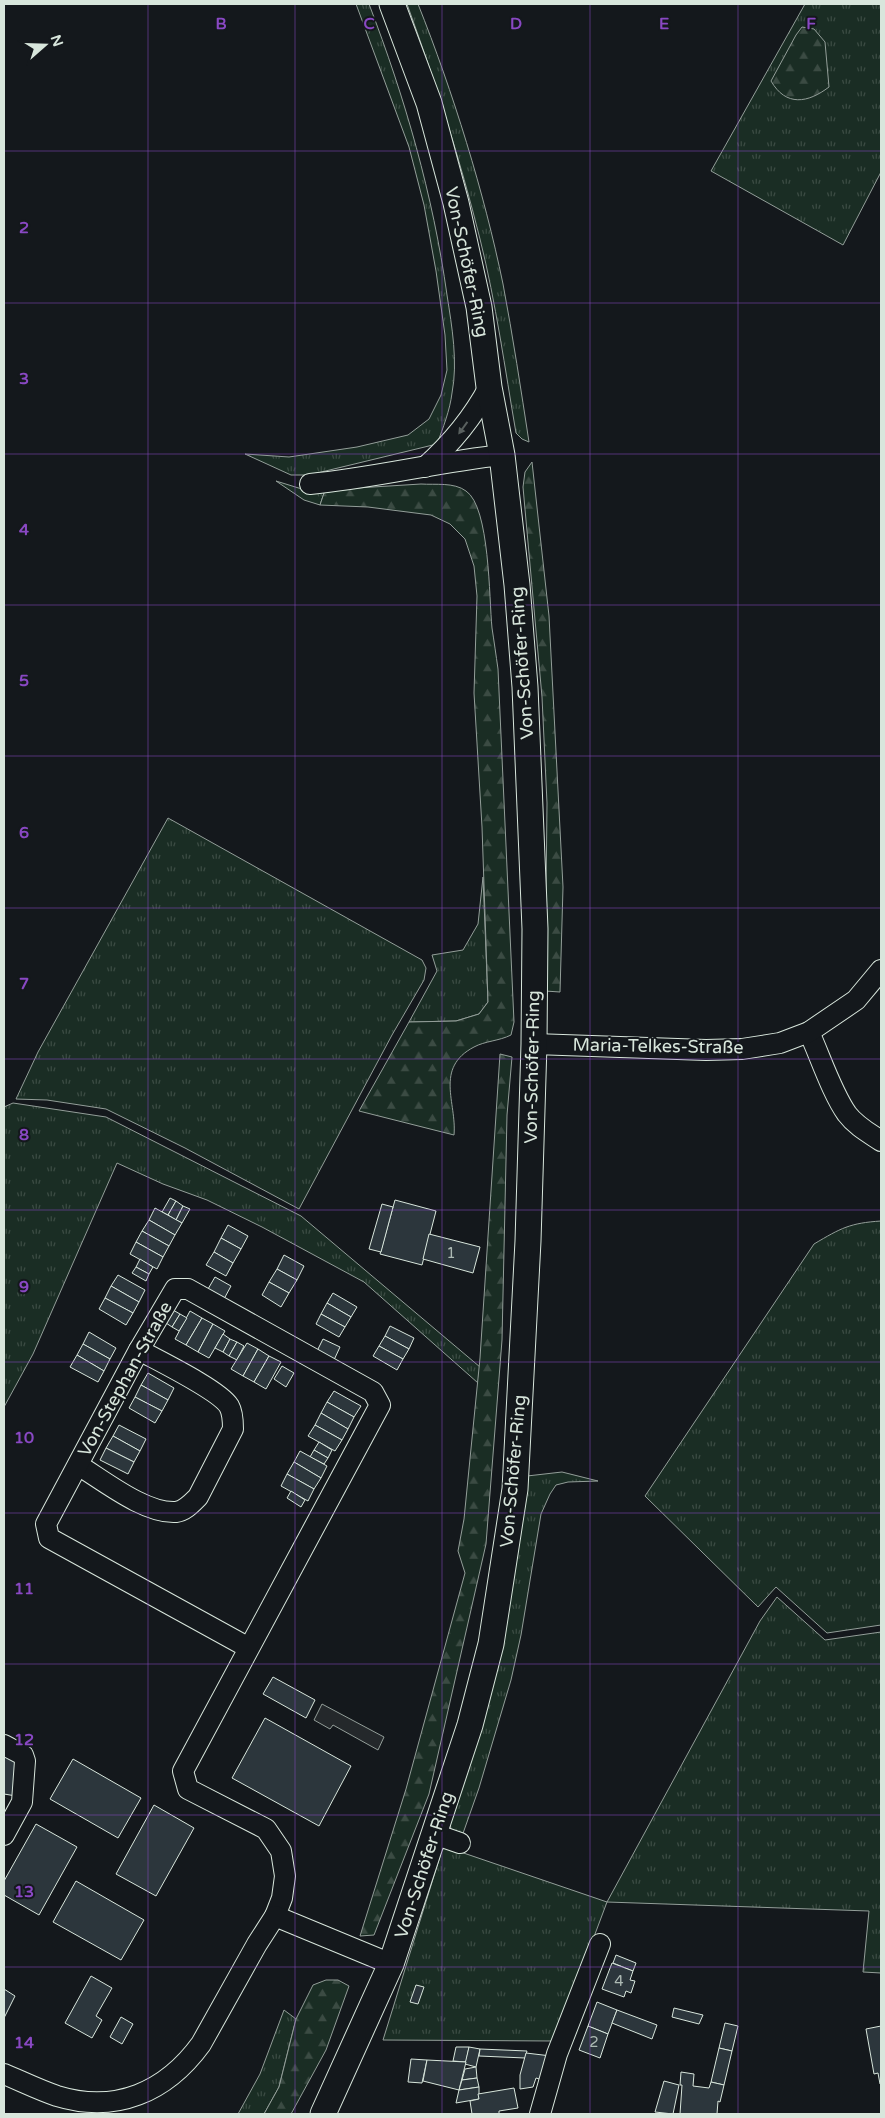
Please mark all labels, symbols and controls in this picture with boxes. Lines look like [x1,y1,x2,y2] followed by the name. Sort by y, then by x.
[215,14,227,34] text: B
[363,14,375,34] text: C
[510,14,522,34] text: D
[659,14,669,34] text: E
[806,14,816,34] text: F
[20,20,70,70] north arrow
[47,33,67,49] text: N
[440,185,494,339] street label: Von-Schöfer-Ring
[19,218,29,238] text: 2
[19,369,29,389] text: 3
[457,421,468,434] one-way arrow
[19,520,29,540] text: 4
[506,586,538,740] street label: Von-Schöfer-Ring
[19,671,29,691] text: 5
[19,823,29,843] text: 6
[19,974,29,994] text: 7
[520,990,544,1144] street label: Von-Schöfer-Ring
[572,1034,744,1058] street label: Maria-Telkes-Straße
[19,1125,29,1145] text: 8
[446,1244,456,1262] house number: 1
[19,1277,29,1297] text: 9
[73,1298,177,1460] street label: Von-Stephan-Straße
[495,1394,531,1548] street label: Von-Schöfer-Ring
[14,1428,34,1448] text: 10
[14,1579,34,1599] text: 11
[14,1730,34,1750] text: 12
[390,1789,458,1941] street label: Von-Schöfer-Ring
[14,1882,34,1902] text: 13
[614,1972,624,1990] house number: 4
[14,2033,34,2053] text: 14
[589,2033,599,2051] house number: 2

